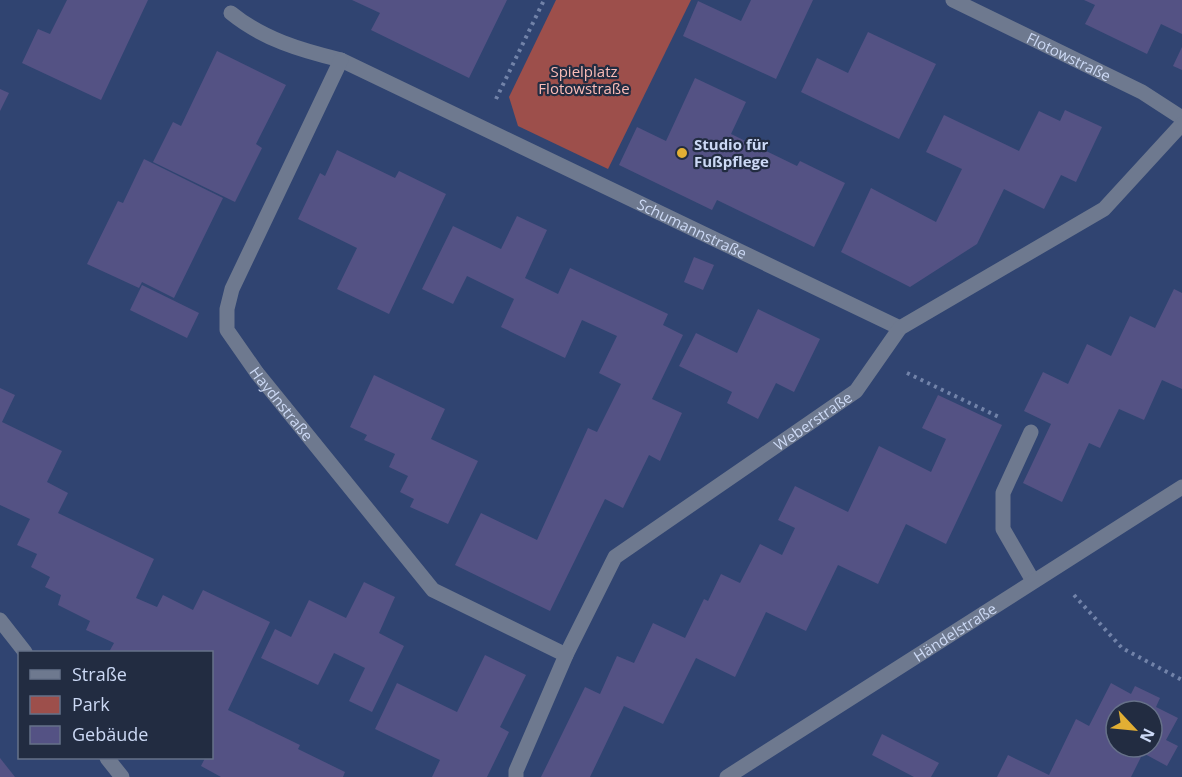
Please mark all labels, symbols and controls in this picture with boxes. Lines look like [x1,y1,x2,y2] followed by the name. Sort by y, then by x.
[1024,27,1114,85] street label: Flotowstraße
[538,61,630,98] park label: Spielplatz Flotowstraße
[694,134,769,171] place label: Studio für Fußpflege
[675,146,689,160] marker: Studio für Fußpflege
[634,194,750,263] street label: Schumannstraße
[246,363,318,445] street label: Haydnstraße
[770,387,856,455] street label: Weberstraße
[909,598,1000,666] street label: Händelstraße
[18,651,213,759] legend
[72,662,127,686] text: Straße
[72,692,110,716] text: Park
[1104,699,1164,759] north arrow
[72,722,148,746] text: Gebäude
[1135,725,1160,746] text: N

